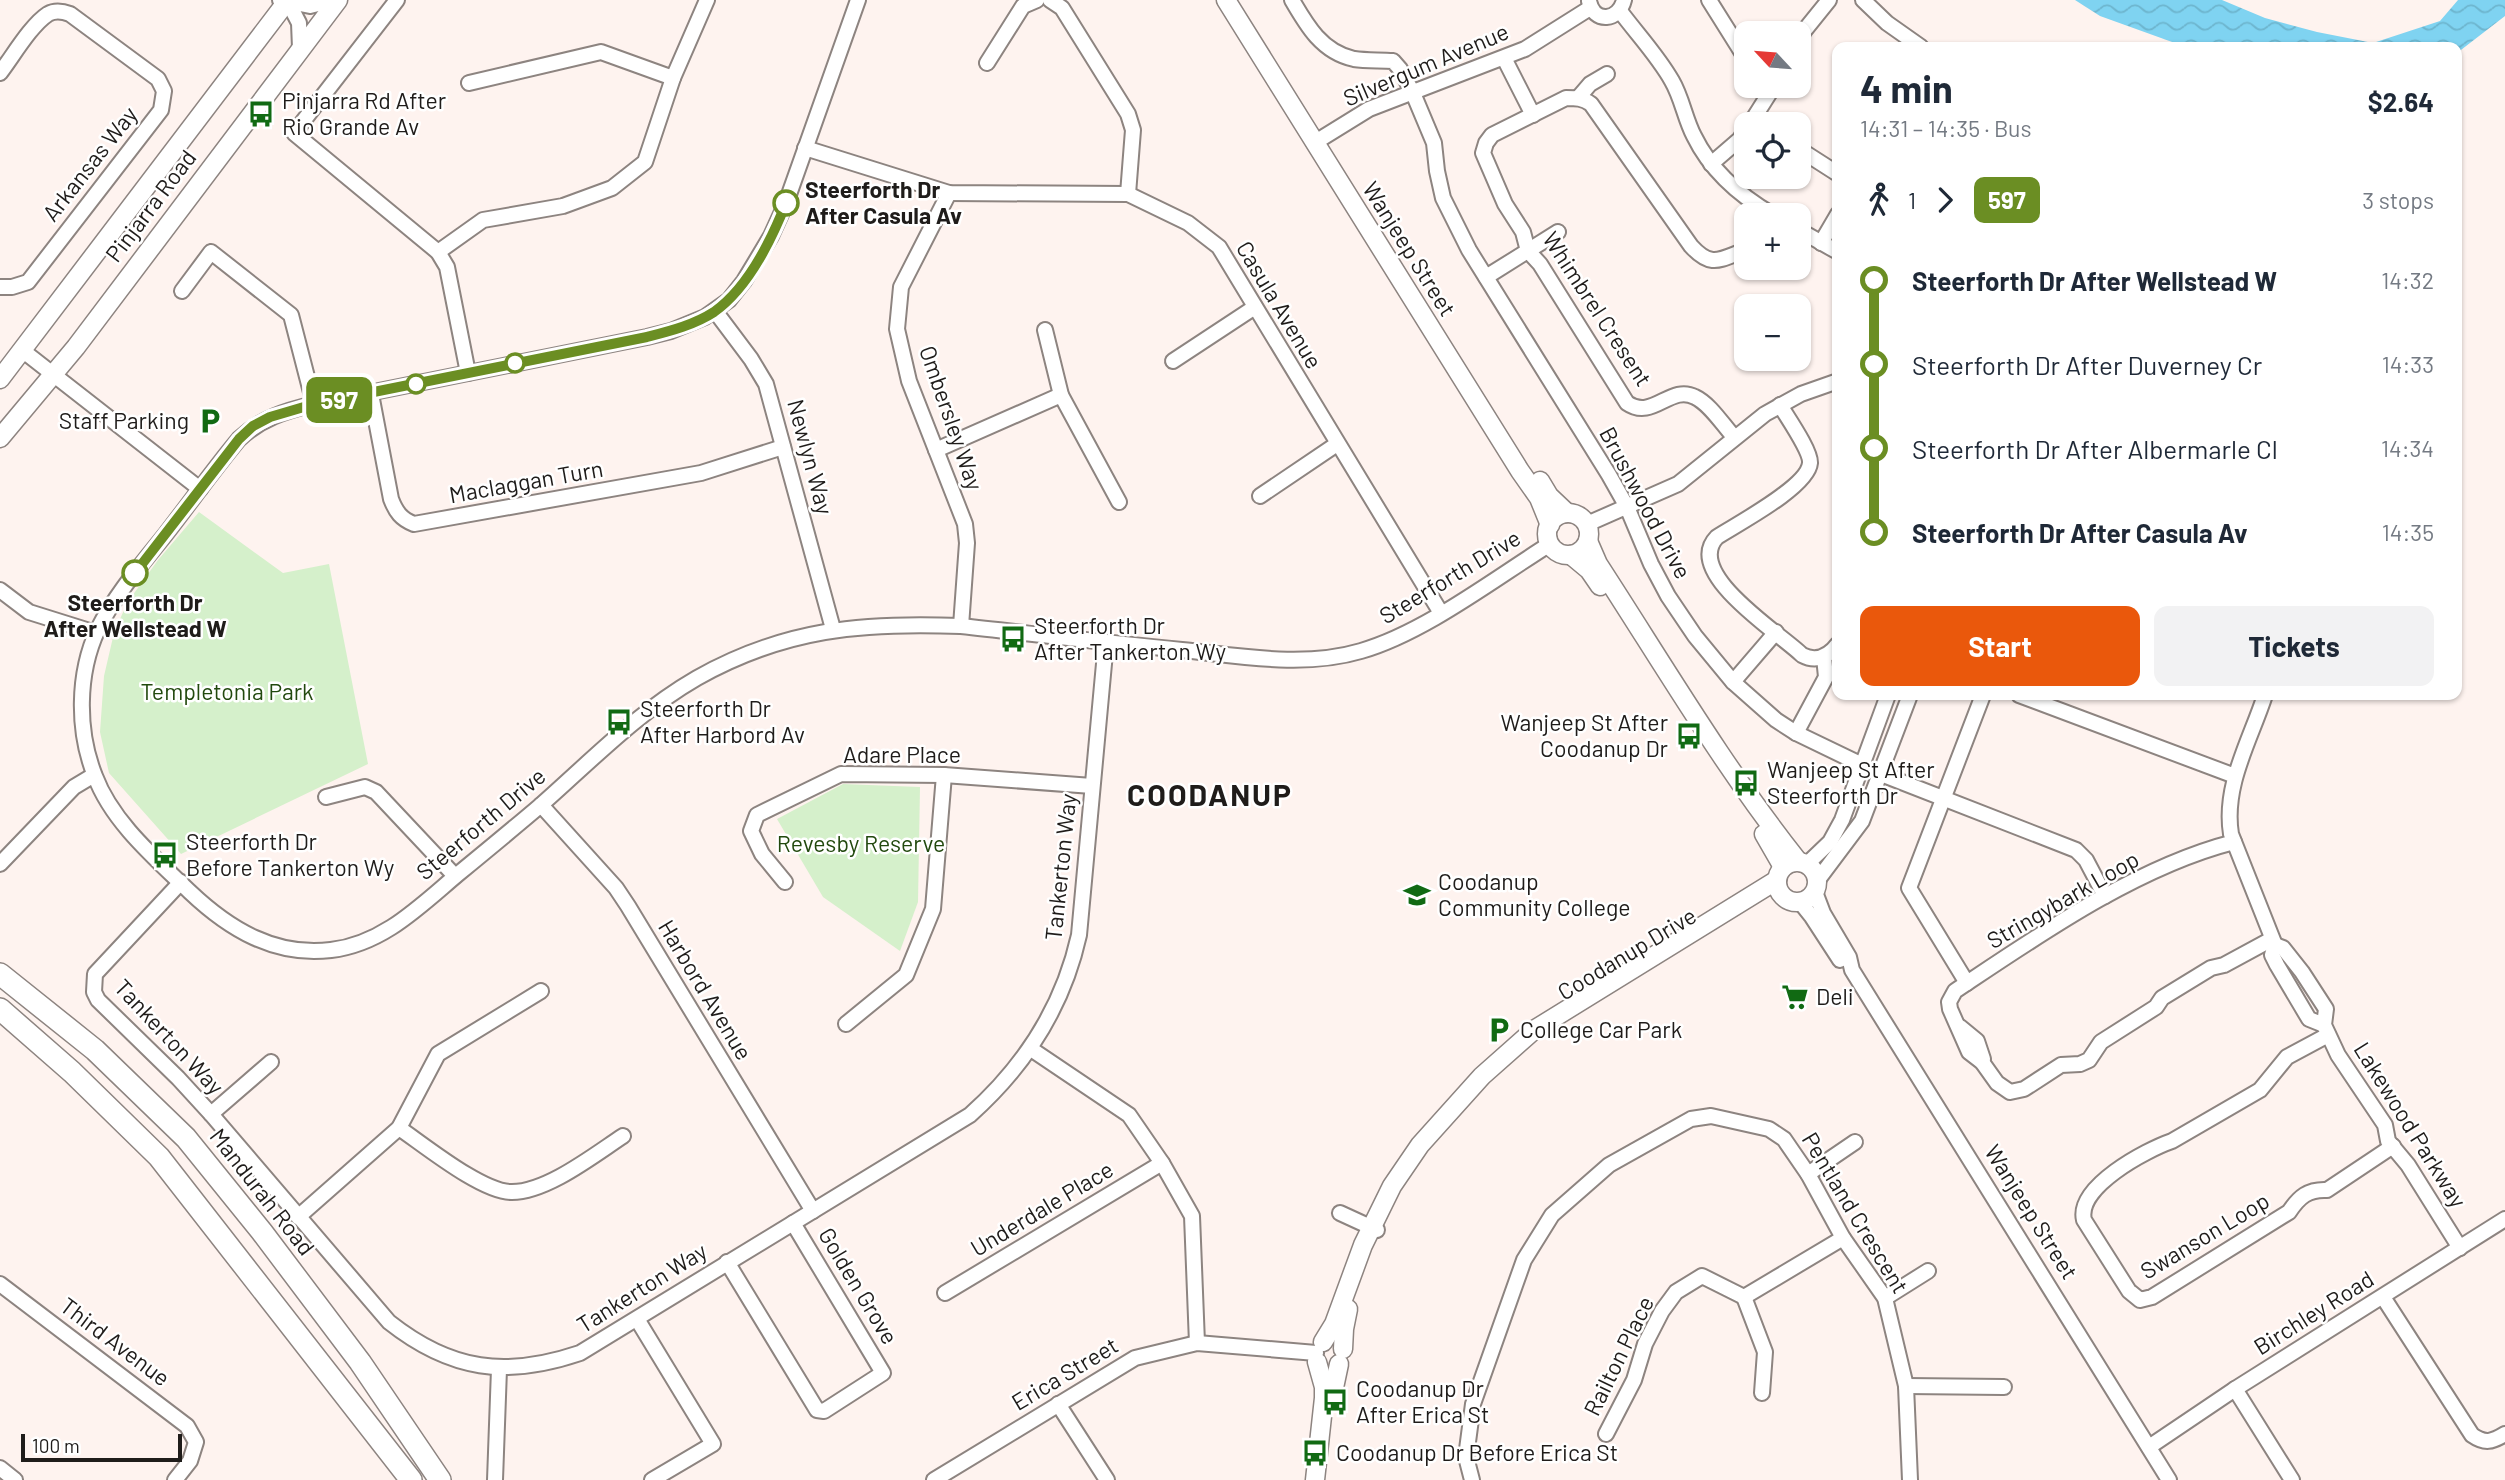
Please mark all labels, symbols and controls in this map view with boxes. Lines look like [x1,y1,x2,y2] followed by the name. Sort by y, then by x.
[1339,17,1512,112] street label: Silvergum Avenue
[1734,21,1811,98] north arrow
[1734,21,1811,371] map controls
[1860,65,1953,111] text: 4 min
[282,86,447,140] place label: Pinjarra Rd After Rio Grande Av
[2368,86,2434,117] text: $2.64
[246,99,276,129] bus stop icon: Pinjarra Rd After Rio Grande Av
[36,100,143,226] street label: Arkansas Way
[1734,112,1811,189] button: locate
[1860,114,2032,142] text: 14:31 – 14:35 · Bus
[99,144,201,267] street label: Pinjarra Road
[805,175,962,229] place label: Steerforth Dr After Casula Av
[1357,176,1462,321] street label: Wanjeep Street
[1860,181,1898,219] icon: walk
[1926,181,1964,219] icon: forward
[1988,185,2026,214] text: 597
[1908,186,1916,214] text: 1
[2362,186,2434,214] text: 3 stops
[773,190,799,216] marker: Steerforth Dr After Casula Av
[1734,203,1811,280] button: +
[1537,226,1658,391] street label: Whimbrel Cresent
[1231,236,1329,373] street label: Casula Avenue
[1912,265,2277,296] text: Steerforth Dr After Wellstead W
[2381,266,2434,294] text: 14:32
[1734,294,1811,371] button: −
[914,342,990,494] street label: Ombersley Way
[1912,349,2262,380] text: Steerforth Dr After Duverney Cr
[2382,350,2434,378] text: 14:33
[505,353,525,373] unlabelled marker
[406,374,426,394] unlabelled marker
[299,377,379,423] line badge: 597
[320,385,358,414] text: 597
[782,396,840,518] street label: Newlyn Way
[59,406,189,434] place label: Staff Parking
[195,406,225,436] parking icon: Staff Parking
[1594,422,1698,583] street label: Brushwood Drive
[1912,433,2278,464] text: Steerforth Dr After Albermarle Cl
[2381,434,2434,462] text: 14:34
[447,454,605,508] street label: Maclaggan Turn
[1912,517,2247,548] text: Steerforth Dr After Casula Av
[2382,518,2434,546] text: 14:35
[1374,523,1525,629] street label: Steerforth Drive
[122,560,148,586] marker: Steerforth Dr After Wellstead W
[43,588,227,642] place label: Steerforth Dr After Wellstead W
[1860,606,2140,686] button: Start
[2154,606,2434,686] button: Tickets
[1034,611,1227,665] place label: Steerforth Dr After Tankerton Wy
[998,624,1028,654] bus stop icon: Steerforth Dr After Tankerton Wy
[140,677,314,705] park label: Templetonia Park
[640,694,805,748] place label: Steerforth Dr After Harbord Av
[604,707,634,737] bus stop icon: Steerforth Dr After Harbord Av
[1500,708,1669,762] place label: Wanjeep St After Coodanup Dr
[1674,721,1704,751] bus stop icon: Wanjeep St After Coodanup Dr
[843,740,961,768] street label: Adare Place
[1767,755,1935,809] place label: Wanjeep St After Steerforth Dr
[410,761,550,885] street label: Steerforth Drive
[1731,768,1761,798] bus stop icon: Wanjeep St After Steerforth Dr
[1127,776,1293,812] district label: COODANUP
[1038,792,1082,942] street label: Tankerton Way
[186,827,395,881] place label: Steerforth Dr Before Tankerton Wy
[777,829,945,857] park label: Revesby Reserve
[150,840,180,870] bus stop icon: Steerforth Dr Before Tankerton Wy
[1981,844,2144,954] street label: Stringybark Loop
[1438,867,1631,921] place label: Coodanup Community College
[1402,880,1432,910] school or university icon: Coodanup Community College
[1552,901,1701,1005] street label: Coodanup Drive
[653,914,759,1065] street label: Harbord Avenue
[109,973,231,1100] street label: Tankerton Way
[1780,982,1810,1012] supermarket icon: Deli
[1816,982,1854,1010] place label: Deli
[1484,1015,1514,1045] parking icon: College Car Park
[1520,1015,1682,1043] place label: College Car Park
[2349,1036,2473,1213] street label: Lakewood Parkway
[205,1122,321,1260] street label: Mandurah Road
[1797,1127,1915,1298] street label: Pentland Crescent
[1979,1139,2084,1284] street label: Wanjeep Street
[965,1155,1118,1262] street label: Underdale Place
[2135,1186,2274,1285] street label: Swanson Loop
[813,1222,905,1349] street label: Golden Grove
[571,1236,712,1338] street label: Tankerton Way
[2248,1264,2379,1360] street label: Birchley Road
[55,1291,176,1391] street label: Third Avenue
[1577,1291,1659,1420] street label: Railton Place
[1006,1330,1123,1416] street label: Erica Street
[1356,1374,1489,1428] place label: Coodanup Dr After Erica St
[1320,1387,1350,1417] bus stop icon: Coodanup Dr After Erica St
[21,1431,182,1463] scale bar
[32,1434,80,1457] text: 100 m
[1300,1438,1330,1468] bus stop icon: Coodanup Dr Before Erica St
[1336,1438,1618,1466] place label: Coodanup Dr Before Erica St

